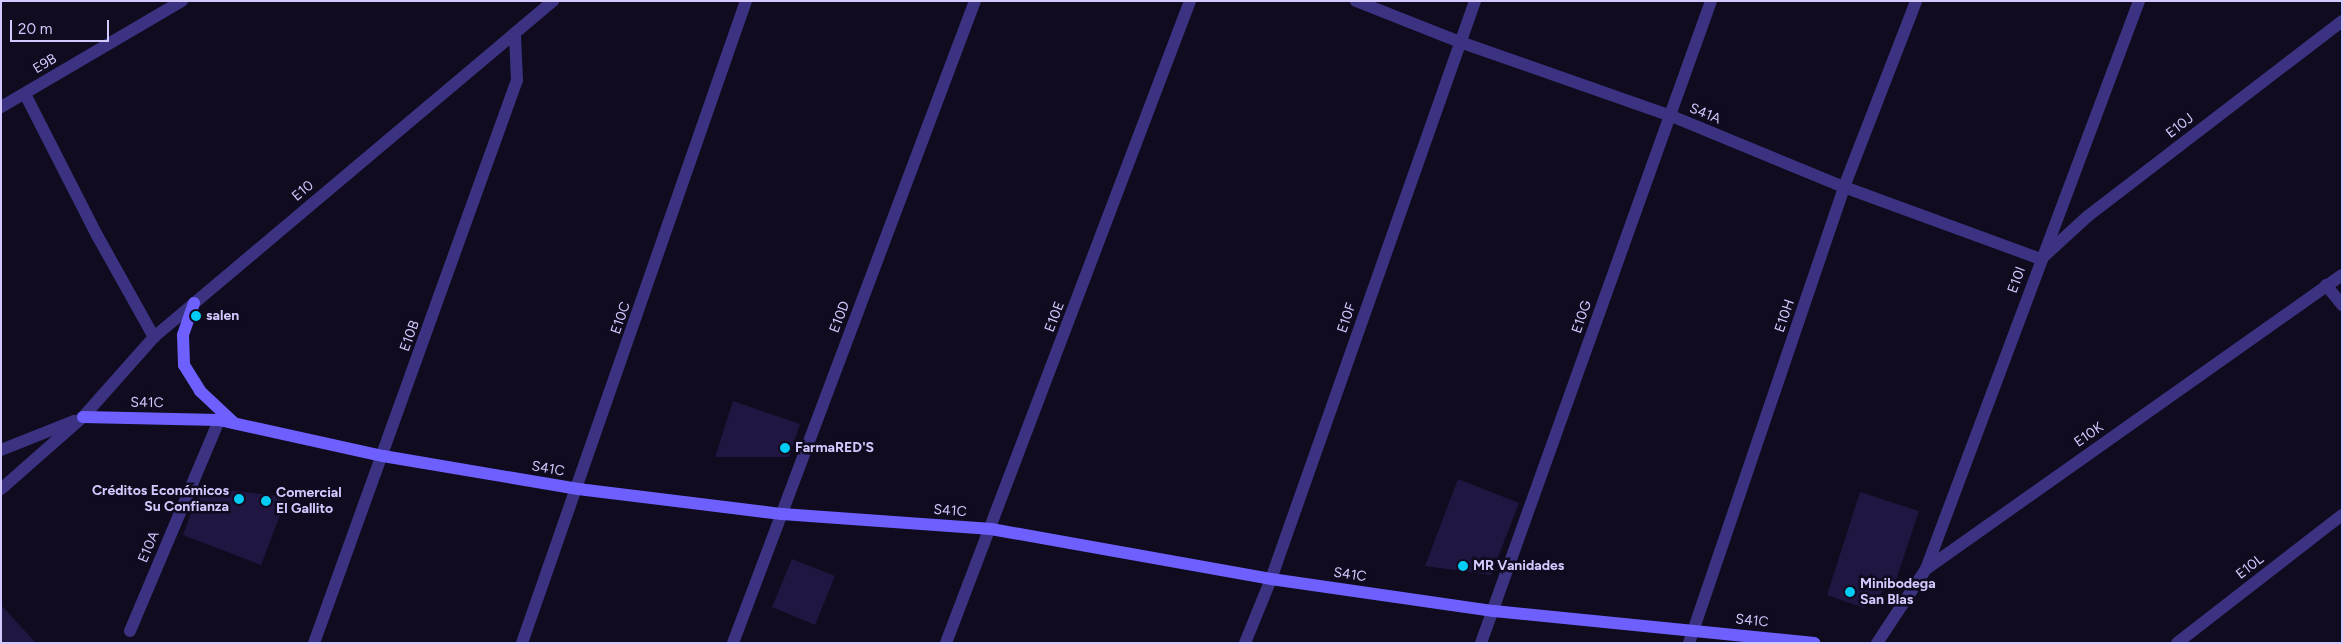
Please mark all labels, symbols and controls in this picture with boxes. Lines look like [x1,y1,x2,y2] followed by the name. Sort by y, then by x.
[12,10,111,42] scale bar
[18,20,52,38] text: 20 m
[30,50,60,78] street label: E9B
[1687,100,1723,128] street label: S41A
[2163,110,2197,142] street label: E10J
[289,177,317,205] street label: E10
[2005,265,2029,295] street label: E10I
[1772,297,1798,335] street label: E10H
[1569,298,1595,336] street label: E10G
[826,299,854,335] street label: E10D
[1042,299,1068,335] street label: E10E
[608,300,634,336] street label: E10C
[1334,301,1360,335] street label: E10F
[206,308,239,324] place label: salen
[190,310,202,322] marker: salen
[397,318,423,354] street label: E10B
[130,394,164,412] street label: S41C
[2071,419,2107,451] street label: E10K
[795,440,874,456] place label: FarmaRED'S
[779,442,791,454] marker: FarmaRED'S
[530,458,566,480] street label: S41C
[92,483,229,516] place label: Créditos Económicos Su Confianza
[276,485,342,518] place label: Comercial El Gallito
[233,493,245,505] marker: Créditos Económicos Su Confianza
[260,495,272,507] marker: Comercial El Gallito
[933,501,967,521] street label: S41C
[135,529,163,565] street label: E10A
[2233,551,2267,583] street label: E10L
[1473,558,1564,574] place label: MR Vanidades
[1457,560,1469,572] marker: MR Vanidades
[1332,564,1368,586] street label: S41C
[1860,576,1936,608] place label: Minibodega San Blas
[1844,586,1856,598] marker: Minibodega San Blas
[1735,611,1769,631] street label: S41C

